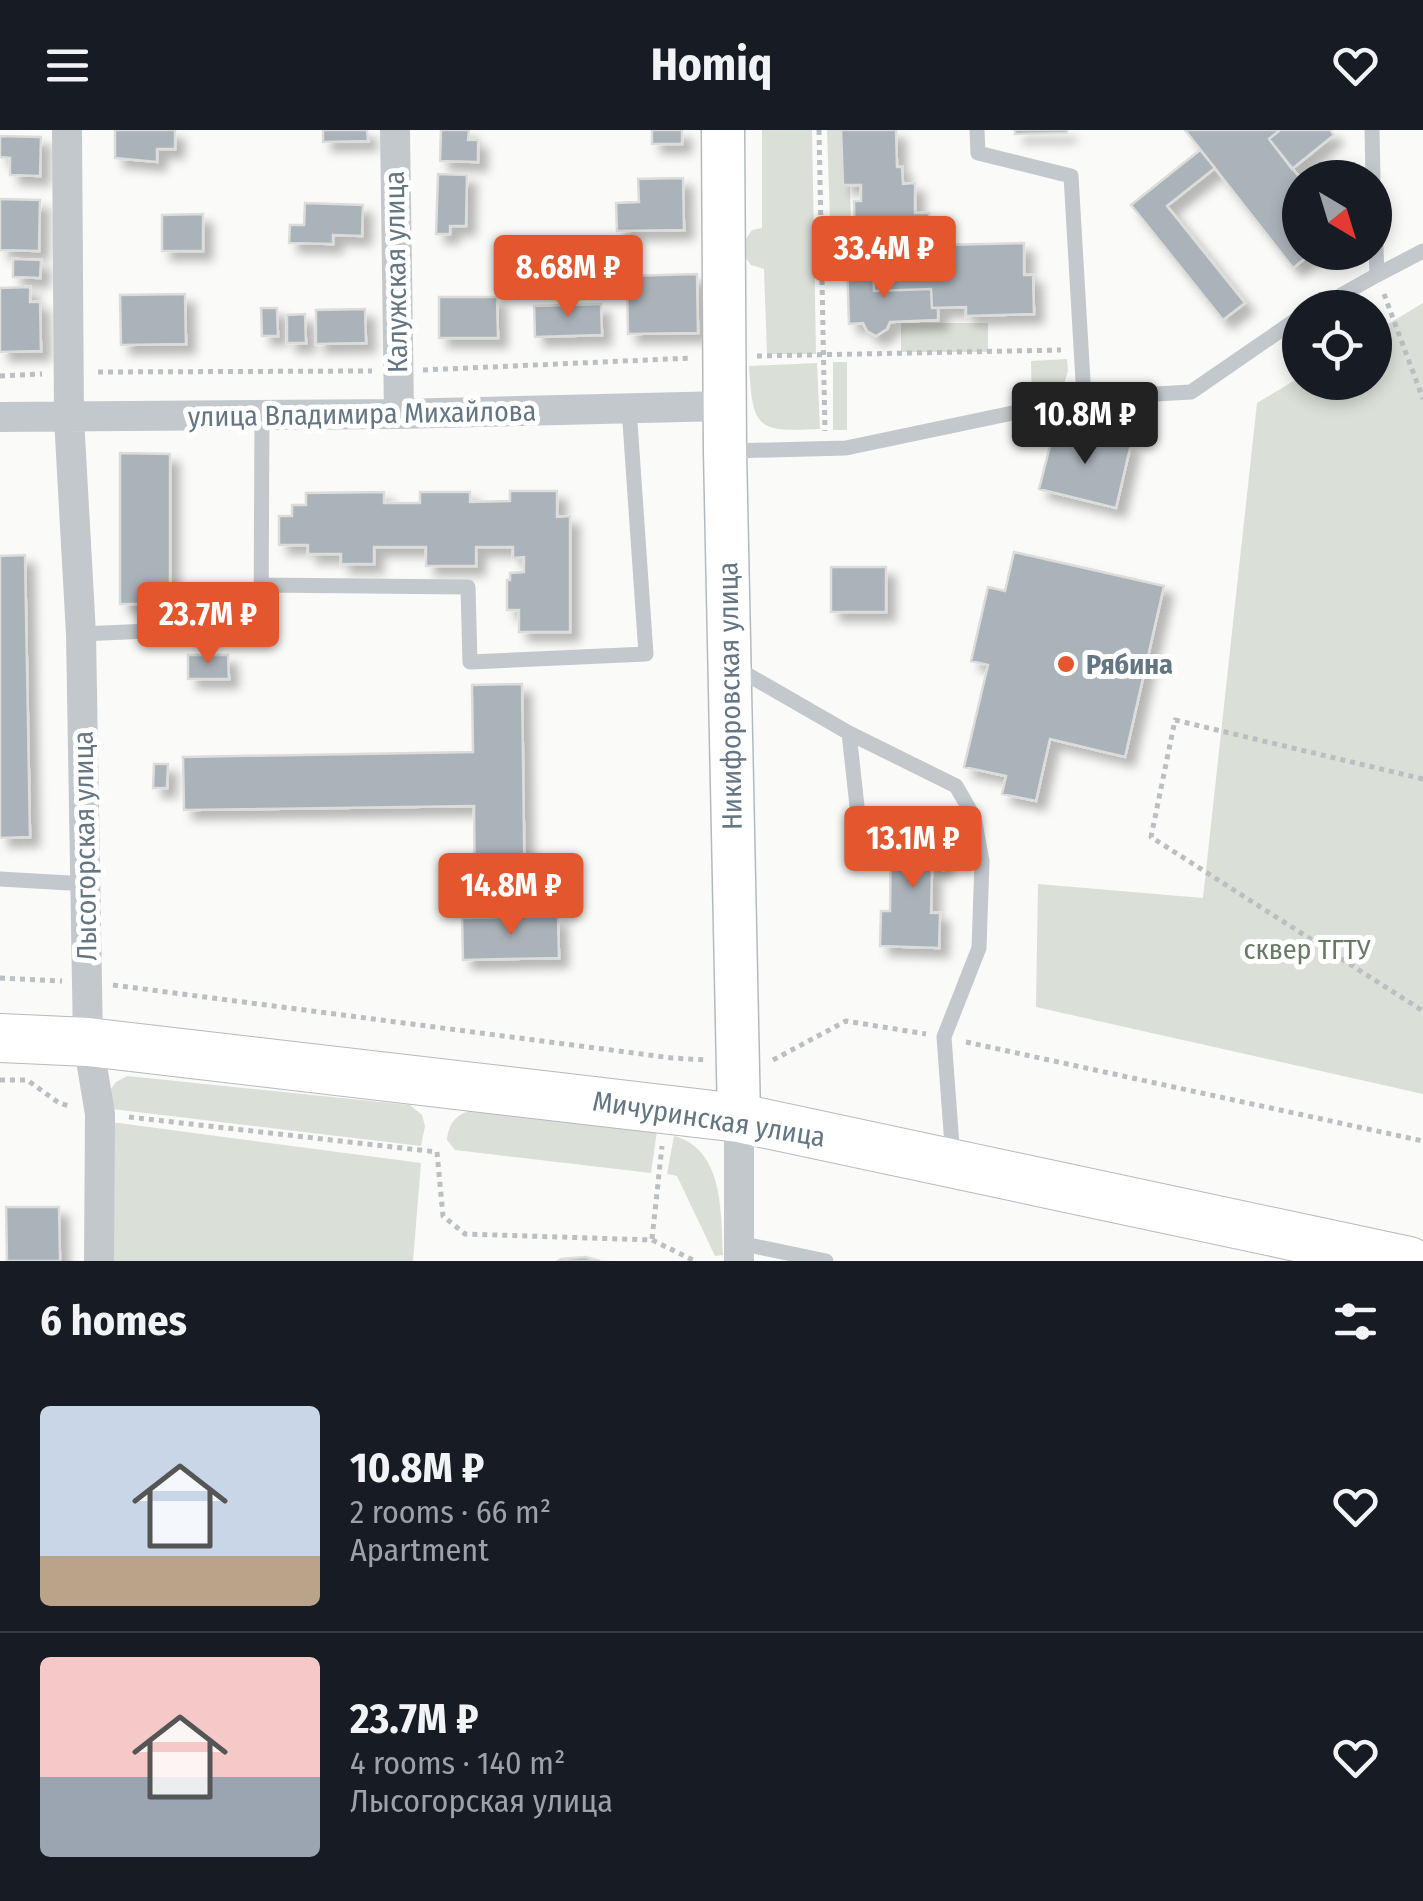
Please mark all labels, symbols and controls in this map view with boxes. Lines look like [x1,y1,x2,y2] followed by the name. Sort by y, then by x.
[40,38,95,93] icon: menu
[651,38,772,92] text: Homiq
[1328,38,1383,93] icon: heart
[1282,160,1392,270] north arrow
[1282,160,1392,400] map controls
[378,171,414,373] street label: Калужская улица
[792,216,976,301] pin: 33.4M ₽
[834,229,934,267] text: 33.4M ₽
[476,235,660,320] pin: 8.68M ₽
[516,248,620,286] text: 8.68M ₽
[1282,290,1392,400] button: locate
[993,382,1177,467] pin: 10.8M ₽
[187,394,537,434] street label: улица Владимира Михайлова
[1034,395,1136,433] text: 10.8M ₽
[711,562,749,830] street label: Никифоровская улица
[116,582,300,667] pin: 23.7M ₽
[159,595,257,633] text: 23.7M ₽
[1086,648,1173,681] place label: Рябина
[1055,653,1077,675] marker: Рябина
[66,731,104,961] street label: Лысогорская улица
[821,806,1005,891] pin: 13.1M ₽
[866,819,960,857] text: 13.1M ₽
[419,853,603,938] pin: 14.8M ₽
[460,866,562,904] text: 14.8M ₽
[1244,933,1371,966] park label: сквер ТГТУ
[590,1084,828,1154] street label: Мичуринская улица
[1328,1294,1383,1349] icon: filters
[40,1296,187,1346] text: 6 homes
[350,1443,484,1493] text: 10.8M ₽
[120,1446,240,1566] icon: home
[1328,1479,1383,1534] icon: heart
[350,1493,551,1531] text: 2 rooms · 66 m²
[350,1531,489,1569] text: Apartment
[350,1694,479,1744] text: 23.7M ₽
[120,1697,240,1817] icon: home
[1328,1730,1383,1785] icon: heart
[350,1744,565,1782] text: 4 rooms · 140 m²
[350,1782,613,1820] text: Лысогорская улица

